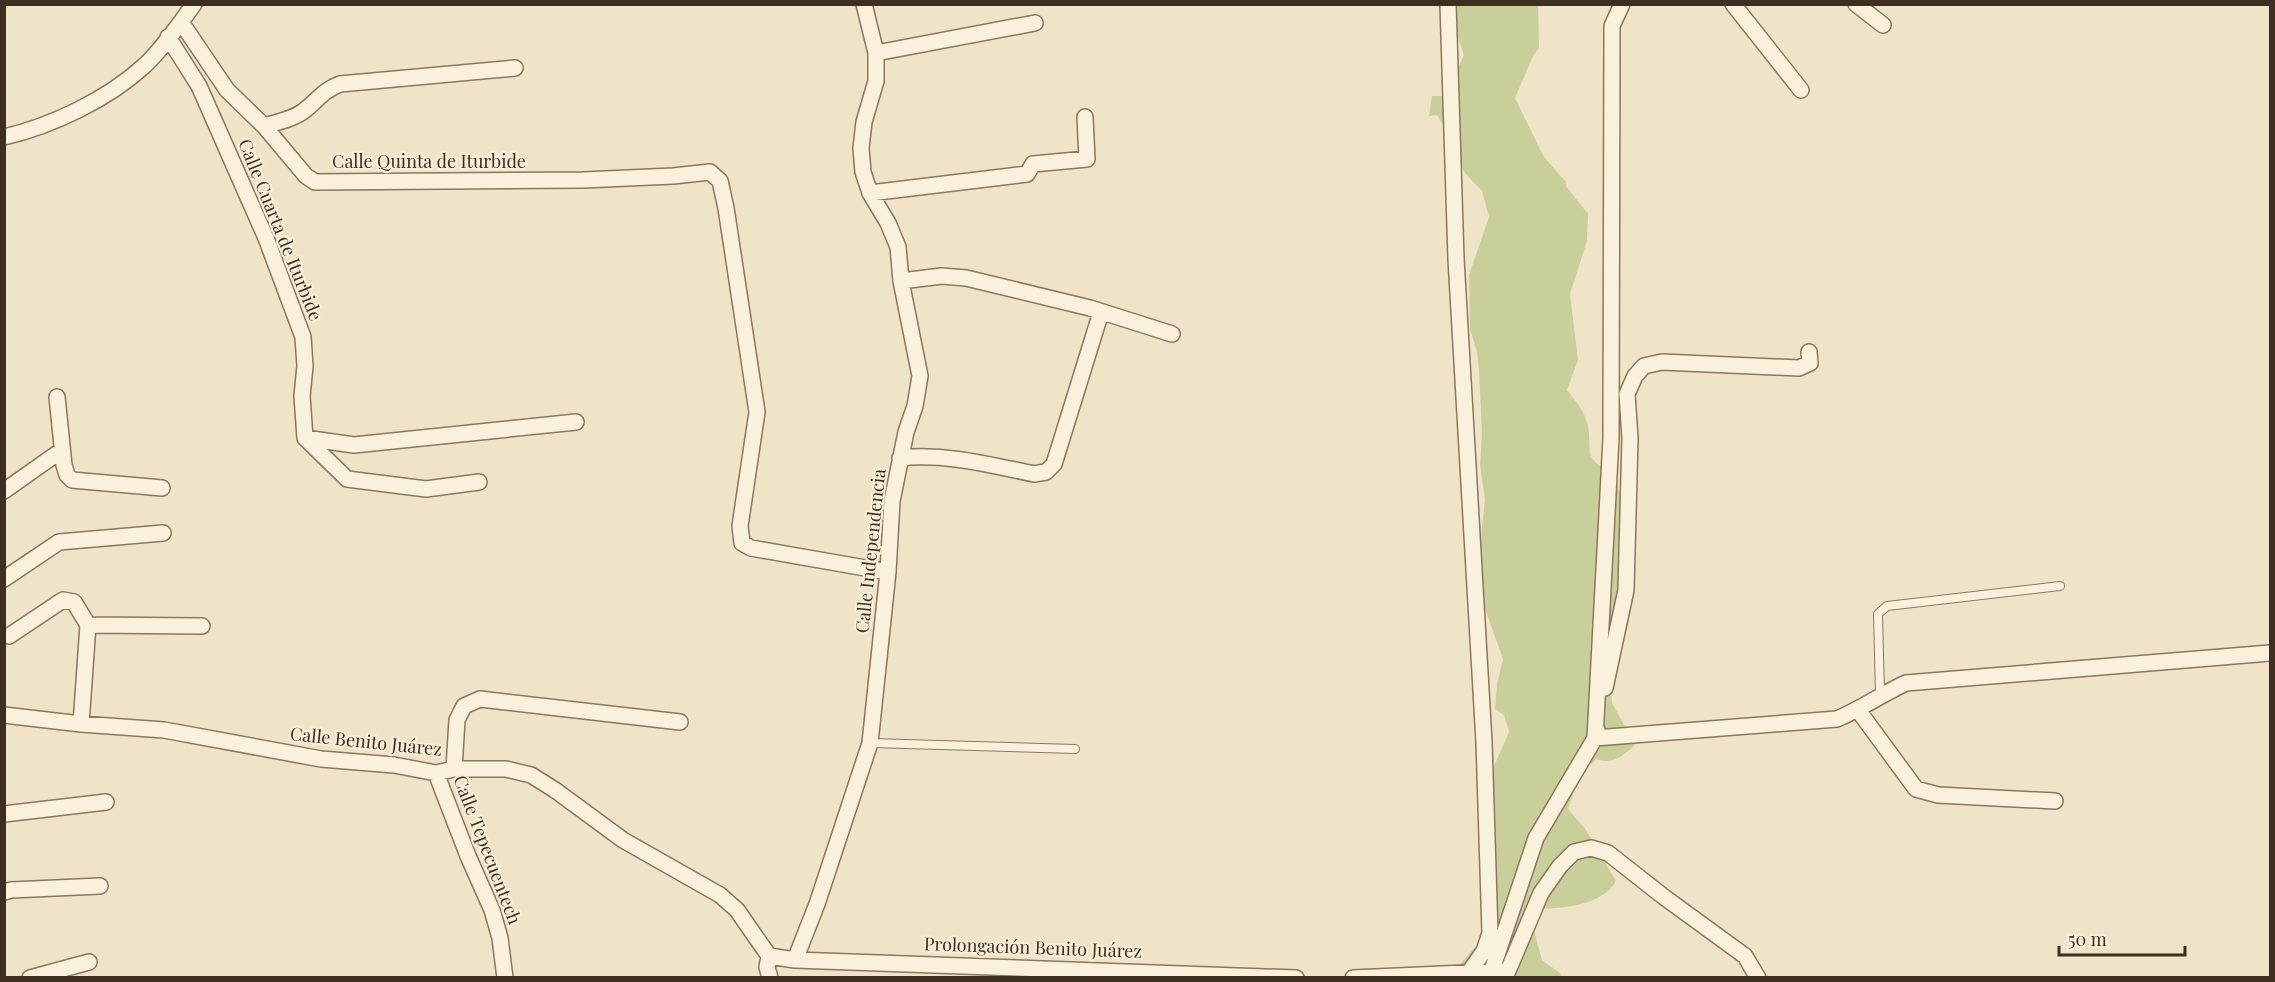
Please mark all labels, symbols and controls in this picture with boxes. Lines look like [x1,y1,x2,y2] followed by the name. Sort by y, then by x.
[233,135,328,324] street label: Calle Cuarta de Iturbide
[332,149,526,173] street label: Calle Quinta de Iturbide
[849,468,891,634] street label: Calle Independencia
[289,721,443,761] street label: Calle Benito Juárez
[448,772,528,928] street label: Calle Tepecuentech
[2059,919,2185,957] scale bar
[2068,927,2107,951] text: 50 m
[924,931,1142,963] street label: Prolongación Benito Juárez

